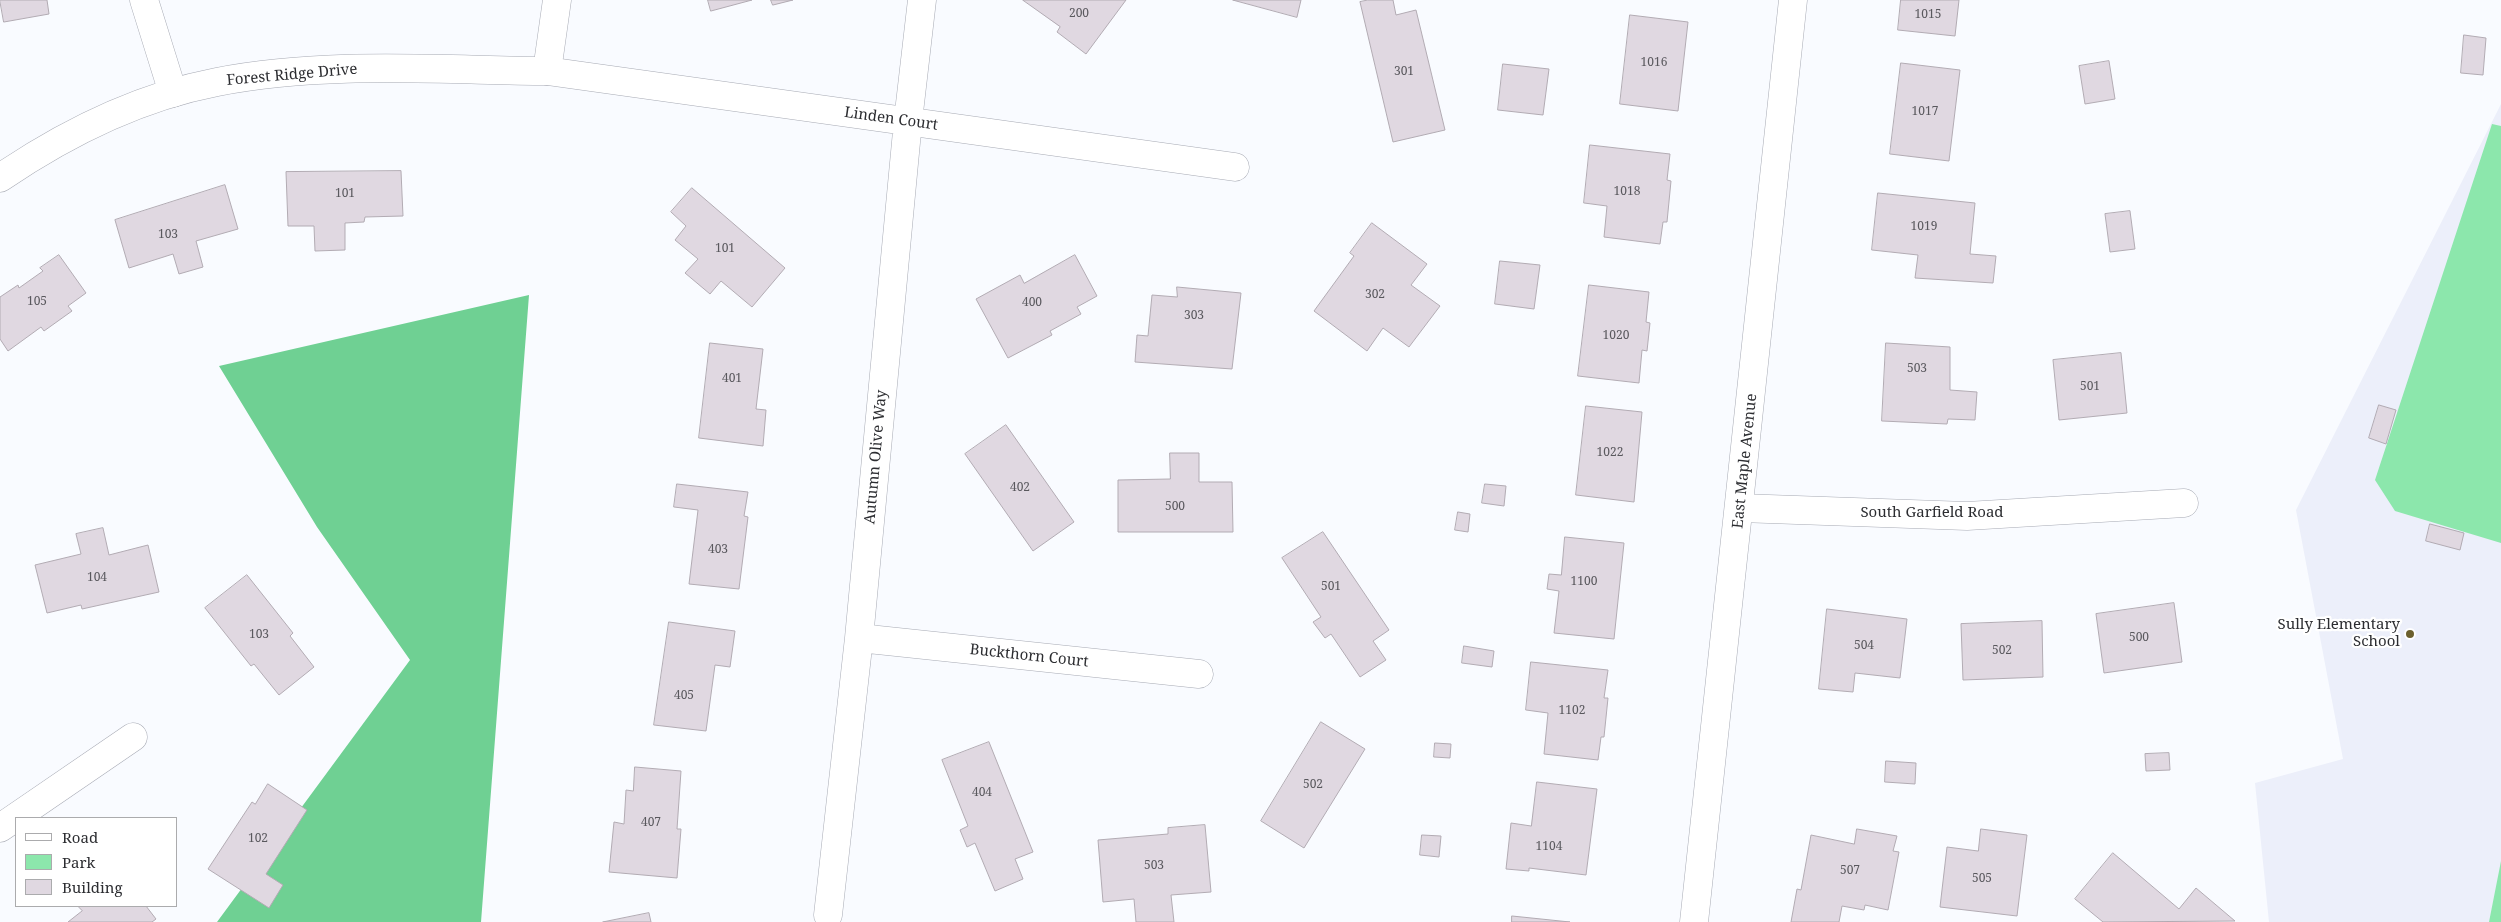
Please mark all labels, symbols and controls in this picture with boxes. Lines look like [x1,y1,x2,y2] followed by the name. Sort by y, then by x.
[1069,7,1089,21] house number: 200
[1915,8,1941,22] house number: 1015
[1641,56,1667,70] house number: 1016
[226,60,358,90] street label: Forest Ridge Drive
[1394,65,1414,79] house number: 301
[843,104,939,134] street label: Linden Court
[1912,105,1938,119] house number: 1017
[1614,185,1640,199] house number: 1018
[335,187,355,201] house number: 101
[1911,220,1937,234] house number: 1019
[158,228,178,242] house number: 103
[715,242,735,256] house number: 101
[1365,288,1385,302] house number: 302
[27,295,47,309] house number: 105
[1022,296,1042,310] house number: 400
[1184,309,1204,323] house number: 303
[1603,329,1629,343] house number: 1020
[1907,362,1927,376] house number: 503
[722,372,742,386] house number: 401
[2080,380,2100,394] house number: 501
[861,389,891,525] street label: Autumn Olive Way
[1729,393,1761,529] street label: East Maple Avenue
[1597,446,1623,460] house number: 1022
[1010,481,1030,495] house number: 402
[1165,500,1185,514] house number: 500
[1860,504,2004,522] street label: South Garfield Road
[708,543,728,557] house number: 403
[87,571,107,585] house number: 104
[1571,575,1597,589] house number: 1100
[1321,580,1341,594] house number: 501
[2277,616,2400,651] place label: Sully Elementary School
[249,628,269,642] house number: 103
[2404,628,2416,640] marker: Sully Elementary School
[2129,631,2149,645] house number: 500
[1854,639,1874,653] house number: 504
[969,641,1089,671] street label: Buckthorn Court
[1992,644,2012,658] house number: 502
[674,689,694,703] house number: 405
[1559,704,1585,718] house number: 1102
[1303,778,1323,792] house number: 502
[972,786,992,800] house number: 404
[641,816,661,830] house number: 407
[15,817,178,907] legend
[62,827,98,847] text: Road
[248,832,268,846] house number: 102
[1536,840,1562,854] house number: 1104
[62,852,95,872] text: Park
[1144,859,1164,873] house number: 503
[1840,864,1860,878] house number: 507
[1972,872,1992,886] house number: 505
[62,877,123,897] text: Building

